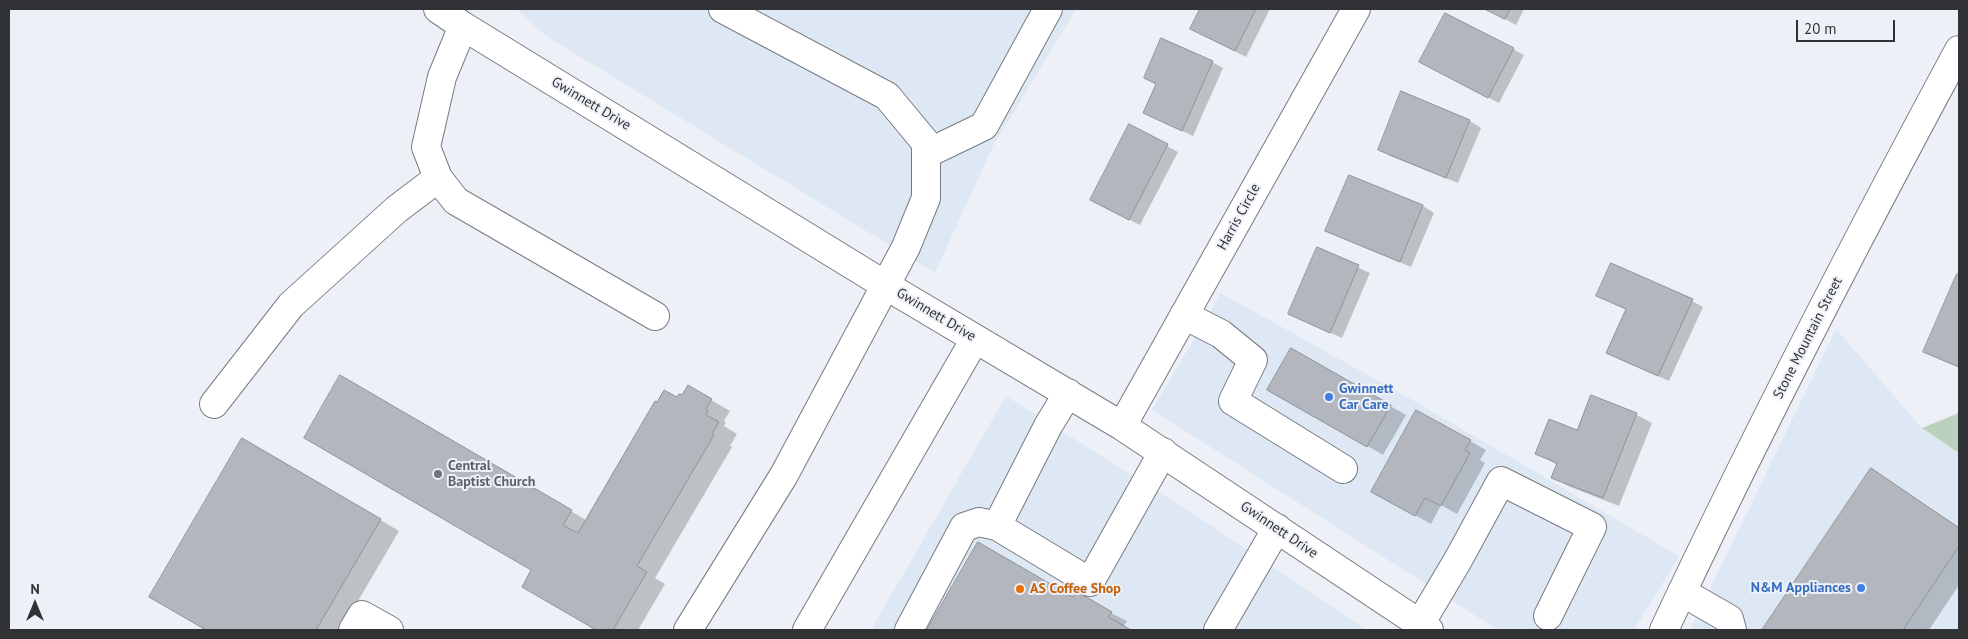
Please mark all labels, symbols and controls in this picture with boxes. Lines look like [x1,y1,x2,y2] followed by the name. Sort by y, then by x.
[1798,10,1897,42] scale bar
[1804,19,1837,38] text: 20 m
[548,74,634,134] street label: Gwinnett Drive
[1214,181,1264,253] street label: Harris Circle
[1770,274,1846,402] street label: Stone Mountain Street
[893,285,979,345] street label: Gwinnett Drive
[1339,381,1393,414] place label: Gwinnett Car Care
[1323,391,1335,403] marker: Gwinnett Car Care
[448,458,535,491] place label: Central Baptist Church
[432,468,444,480] marker: Central Baptist Church
[1237,498,1321,562] street label: Gwinnett Drive
[10,579,60,629] north arrow
[30,580,40,598] text: N
[1751,580,1851,596] place label: N&M Appliances
[1030,581,1121,597] place label: AS Coffee Shop
[1855,582,1867,594] marker: N&M Appliances
[1014,583,1026,595] marker: AS Coffee Shop

